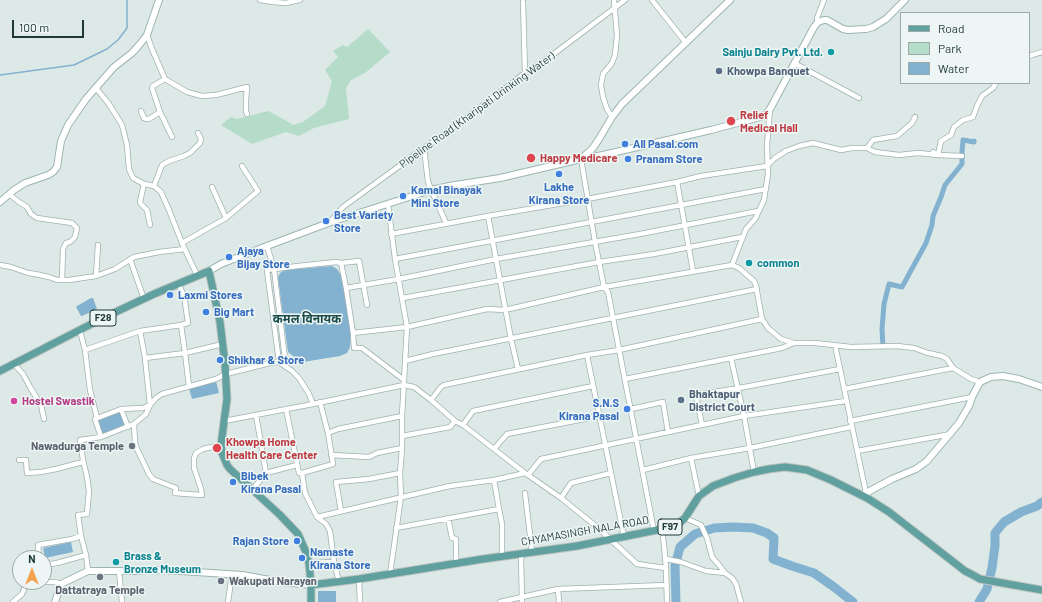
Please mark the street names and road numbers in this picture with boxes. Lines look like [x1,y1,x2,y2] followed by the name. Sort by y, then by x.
[397,49,557,171] street label: Pipeline Road (Kharipati Drinking Water)
[90,310,116,326] road number: F28
[520,513,650,549] street label: CHYAMASINGH NALA ROAD
[658,519,682,535] road number: F97

